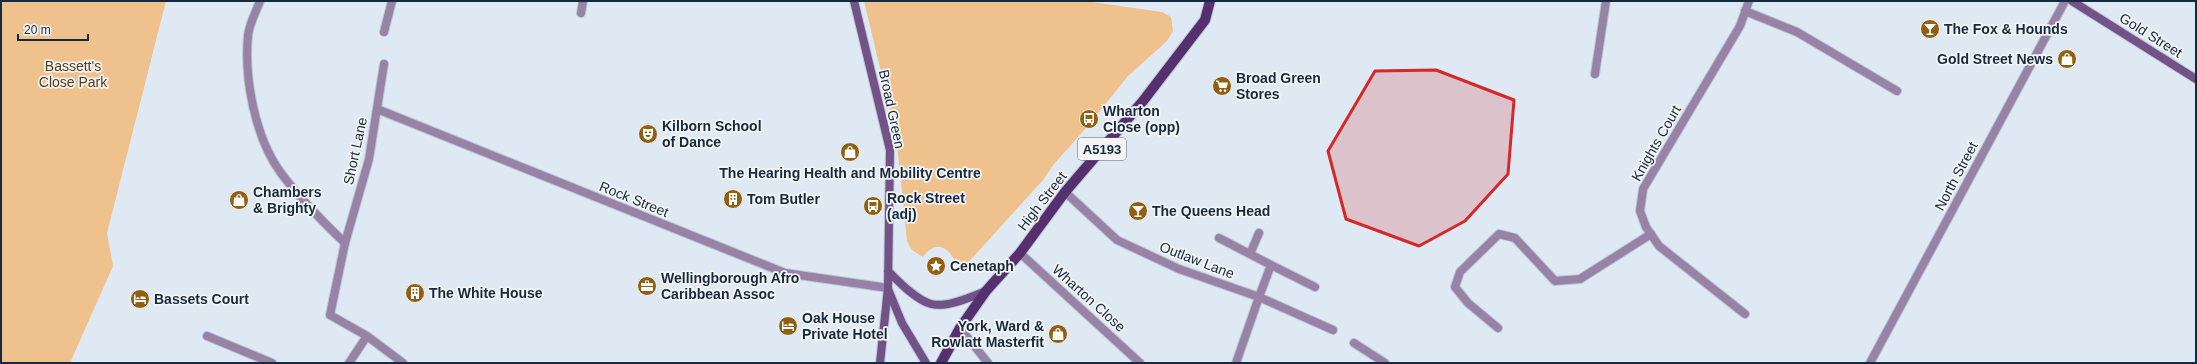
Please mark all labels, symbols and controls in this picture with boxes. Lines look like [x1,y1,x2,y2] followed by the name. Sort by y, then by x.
[2117,9,2185,61] street label: Gold Street
[18,16,88,42] scale bar
[1919,18,1941,40] bar icon: The Fox & Hounds
[1944,21,2068,37] place label: The Fox & Hounds
[24,23,51,37] text: 20 m
[2056,48,2078,70] shop icon: Gold Street News
[1937,51,2053,67] place label: Gold Street News
[39,58,108,90] park label: Bassett's Close Park
[876,68,908,150] street label: Broad Green
[1236,70,1321,102] place label: Broad Green Stores
[1211,75,1233,97] supermarket icon: Broad Green Stores
[1628,102,1684,184] street label: Knights Court
[1103,103,1180,135] place label: Wharton Close (opp)
[1078,108,1100,130] bus stop icon: Wharton Close (opp)
[340,116,370,186] street label: Short Lane
[662,118,762,150] place label: Kilborn School of Dance
[637,123,659,145] theatre icon: Kilborn School of Dance
[1078,138,1126,160] road number: A5193
[1931,139,1981,213] street label: North Street
[839,141,861,163] shop icon: The Hearing Health and Mobility Centre
[719,165,981,181] place label: The Hearing Health and Mobility Centre
[1014,168,1070,234] street label: High Street
[597,178,671,220] street label: Rock Street
[253,184,322,216] place label: Chambers & Brighty
[722,188,744,210] building icon: Tom Butler
[228,189,250,211] shop icon: Chambers & Brighty
[887,190,965,222] place label: Rock Street (adj)
[747,191,820,207] place label: Tom Butler
[862,195,884,217] bus stop icon: Rock Street (adj)
[1127,200,1149,222] bar icon: The Queens Head
[1152,203,1270,219] place label: The Queens Head
[1157,238,1237,282] street label: Outlaw Lane
[925,255,947,277] place icon: Cenetaph
[950,258,1014,274] place label: Cenetaph
[1049,261,1129,335] street label: Wharton Close
[661,270,799,302] place label: Wellingborough Afro Caribbean Assoc
[636,275,658,297] office icon: Wellingborough Afro Caribbean Assoc
[404,282,426,304] building icon: The White House
[429,285,543,301] place label: The White House
[129,288,151,310] hotel icon: Bassets Court
[154,291,249,307] place label: Bassets Court
[802,310,888,342] place label: Oak House Private Hotel
[777,315,799,337] hotel icon: Oak House Private Hotel
[931,318,1044,350] place label: York, Ward & Rowlatt Masterfit
[1047,323,1069,345] shop icon: York, Ward & Rowlatt Masterfit

